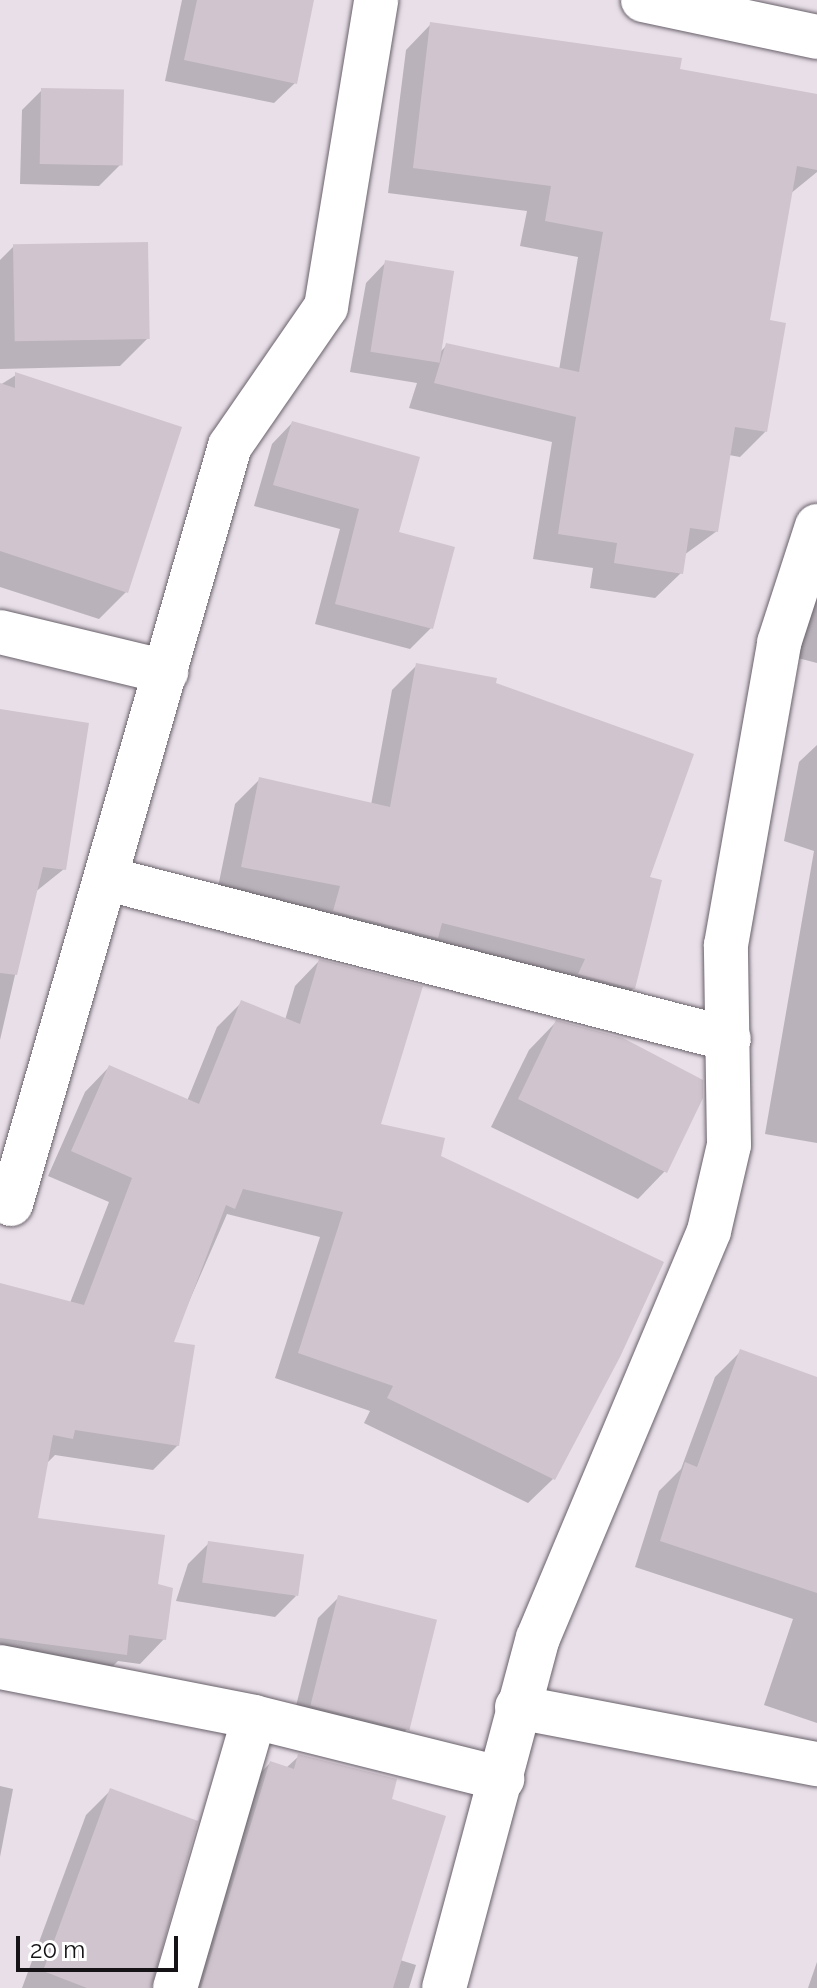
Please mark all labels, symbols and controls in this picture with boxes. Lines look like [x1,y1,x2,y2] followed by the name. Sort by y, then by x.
[20,1920,182,1970] scale bar
[30,1935,85,1964] text: 20 m

